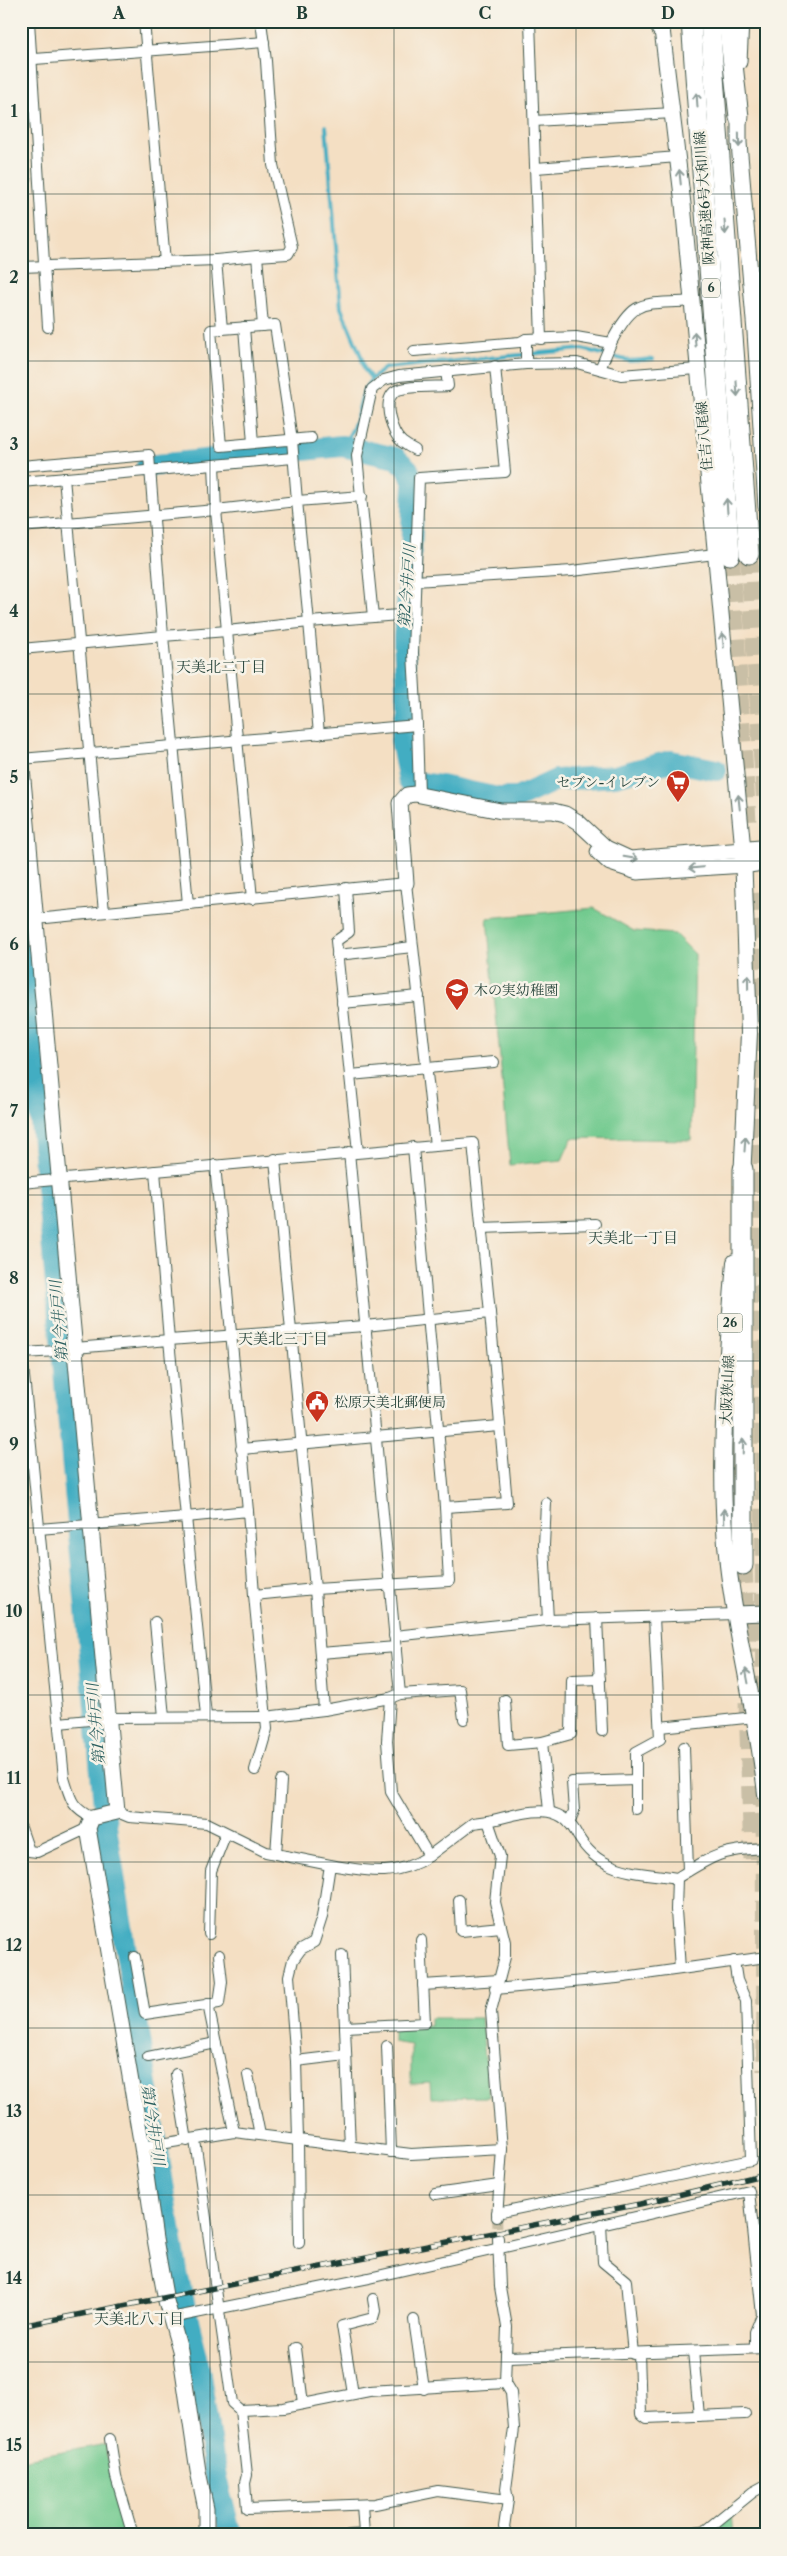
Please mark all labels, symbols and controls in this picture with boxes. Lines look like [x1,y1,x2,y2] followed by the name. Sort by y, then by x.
[112,3,126,23] text: A
[296,3,308,23] text: B
[479,3,491,23] text: C
[661,3,675,23] text: D
[692,92,701,108] one-way arrow
[10,101,18,121] text: 1
[690,130,718,266] street label: 阪神高速6号大和川線
[734,132,744,148] one-way arrow
[675,169,685,185] one-way arrow
[721,219,730,235] one-way arrow
[9,267,19,287] text: 2
[702,278,720,298] road number: 6
[690,331,699,347] one-way arrow
[733,381,742,397] one-way arrow
[692,400,716,472] street label: 住吉八尾線
[9,434,19,454] text: 3
[722,499,731,515] one-way arrow
[394,542,419,628] water label: 第2今井戸川
[9,601,19,621] text: 4
[718,632,728,648] one-way arrow
[176,657,266,676] district label: 天美北二丁目
[10,767,19,787] text: 5
[665,769,691,803] supermarket icon: セブン-イレブン
[557,773,660,791] place label: セブン-イレブン
[734,794,744,810] one-way arrow
[623,853,639,863] one-way arrow
[688,864,704,873] one-way arrow
[9,934,19,954] text: 6
[744,974,753,990] one-way arrow
[444,977,470,1011] school or university icon: 木の実幼稚園
[474,981,558,999] place label: 木の実幼稚園
[10,1101,19,1121] text: 7
[740,1136,749,1152] one-way arrow
[588,1228,678,1247] district label: 天美北一丁目
[9,1268,19,1288] text: 8
[45,1278,72,1363] water label: 第1今井戸川
[718,1314,742,1332] road number: 26
[238,1329,328,1348] district label: 天美北三丁目
[716,1355,738,1425] street label: 大阪狭山線
[304,1389,330,1423] public building icon: 松原天美北郵便局
[334,1393,446,1411] place label: 松原天美北郵便局
[9,1434,19,1454] text: 9
[739,1438,748,1454] one-way arrow
[720,1508,729,1524] one-way arrow
[5,1601,23,1621] text: 10
[742,1669,752,1685] one-way arrow
[82,1681,109,1766] water label: 第1今井戸川
[7,1768,22,1788] text: 11
[6,1935,22,1955] text: 12
[138,2083,170,2169] water label: 第1今井戸川
[6,2101,22,2121] text: 13
[6,2268,22,2288] text: 14
[94,2309,184,2328] district label: 天美北八丁目
[6,2435,22,2455] text: 15

